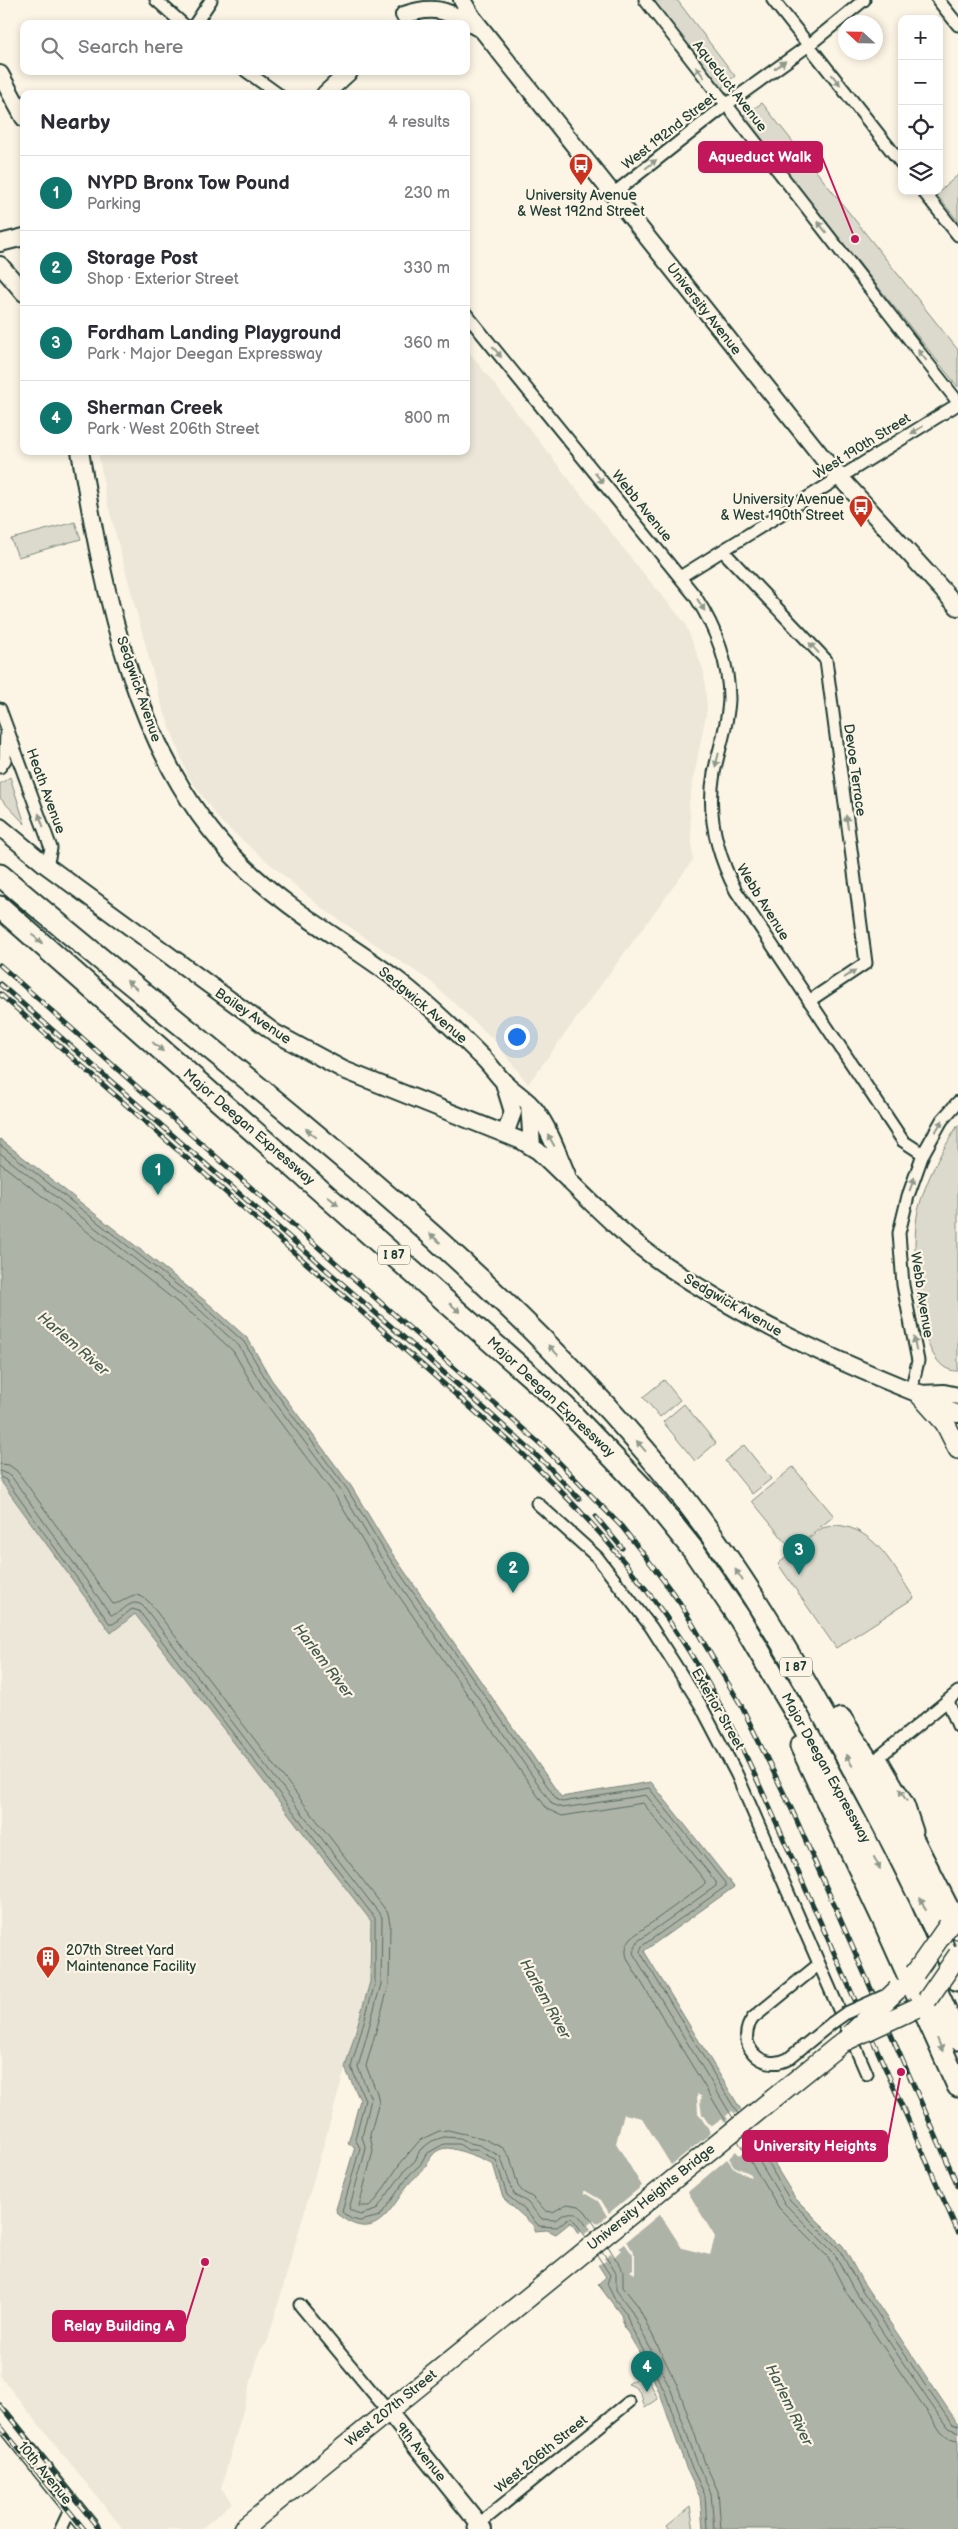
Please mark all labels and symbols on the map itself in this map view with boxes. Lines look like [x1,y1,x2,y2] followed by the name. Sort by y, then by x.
[838,15,883,60] north arrow
[689,37,771,135] street label: Aqueduct Avenue
[773,60,787,70] one-way arrow
[695,66,706,79] one-way arrow
[830,73,841,86] one-way arrow
[618,88,720,173] street label: West 192nd Street
[699,142,822,172] callout: Aqueduct Walk
[708,148,811,167] text: Aqueduct Walk
[568,152,594,186] bus stop icon: University Avenue & West 192nd Street
[644,159,658,169] one-way arrow
[517,187,645,220] place label: University Avenue & West 192nd Street
[816,221,827,234] one-way arrow
[663,260,745,358] street label: University Avenue
[491,345,502,358] one-way arrow
[916,349,927,362] one-way arrow
[810,409,914,483] street label: West 190th Street
[910,426,923,435] one-way arrow
[608,467,676,545] street label: Webb Avenue
[594,471,605,484] one-way arrow
[720,491,845,524] place label: University Avenue & West 190th Street
[848,494,874,528] bus stop icon: University Avenue & West 190th Street
[696,598,706,611] one-way arrow
[113,634,165,744] street label: Sedgwick Avenue
[808,642,820,654] one-way arrow
[840,723,870,817] street label: Devoe Terrace
[23,746,69,836] street label: Heath Avenue
[713,753,721,768] one-way arrow
[37,812,45,827] one-way arrow
[843,814,851,830] one-way arrow
[733,861,793,943] street label: Webb Avenue
[30,934,43,945] one-way arrow
[375,963,471,1047] street label: Sedgwick Avenue
[843,970,856,979] one-way arrow
[126,980,138,991] one-way arrow
[212,984,294,1048] street label: Bailey Avenue
[504,1024,530,1050] your location
[152,1041,164,1053] one-way arrow
[180,1065,319,1189] street label: Major Deegan Expressway
[934,1120,943,1133] one-way arrow
[305,1128,317,1139] one-way arrow
[547,1133,556,1147] one-way arrow
[142,1154,174,1195] pin: 1
[908,1176,916,1191] one-way arrow
[326,1195,339,1206] one-way arrow
[429,1233,441,1244] one-way arrow
[378,1246,410,1264] road number: I 87
[907,1251,937,1339] street label: Webb Avenue
[681,1270,785,1340] street label: Sedgwick Avenue
[448,1302,460,1314] one-way arrow
[33,1308,114,1381] water label: Harlem River
[483,1333,619,1461] street label: Major Deegan Expressway
[910,1335,918,1351] one-way arrow
[547,1344,559,1356] one-way arrow
[635,1439,646,1452] one-way arrow
[783,1534,815,1575] pin: 3
[497,1552,529,1593] pin: 2
[735,1568,744,1581] one-way arrow
[289,1620,358,1703] water label: Harlem River
[780,1658,812,1676] road number: I 87
[688,1665,749,1753] street label: Exterior Street
[778,1690,875,1847] street label: Major Deegan Expressway
[844,1753,853,1766] one-way arrow
[898,1788,907,1801] one-way arrow
[873,1856,881,1870] one-way arrow
[919,1897,927,1911] one-way arrow
[66,1942,197,1975] place label: 207th Street Yard Maintenance Facility
[35,1945,61,1979] building icon: 207th Street Yard Maintenance Facility
[515,1956,575,2044] water label: Harlem River
[936,2038,944,2052] one-way arrow
[743,2131,887,2161] callout: University Heights
[753,2137,877,2156] text: University Heights
[584,2140,718,2254] street label: University Heights Bridge
[53,2311,185,2341] callout: Relay Building A
[64,2317,175,2336] text: Relay Building A
[631,2351,663,2392] pin: 4
[761,2361,818,2450] water label: Harlem River
[342,2366,441,2450] street label: West 207th Street
[491,2411,591,2497] street label: West 206th Street
[392,2419,450,2485] street label: 9th Avenue
[14,2438,76,2508] street label: 10th Avenue

